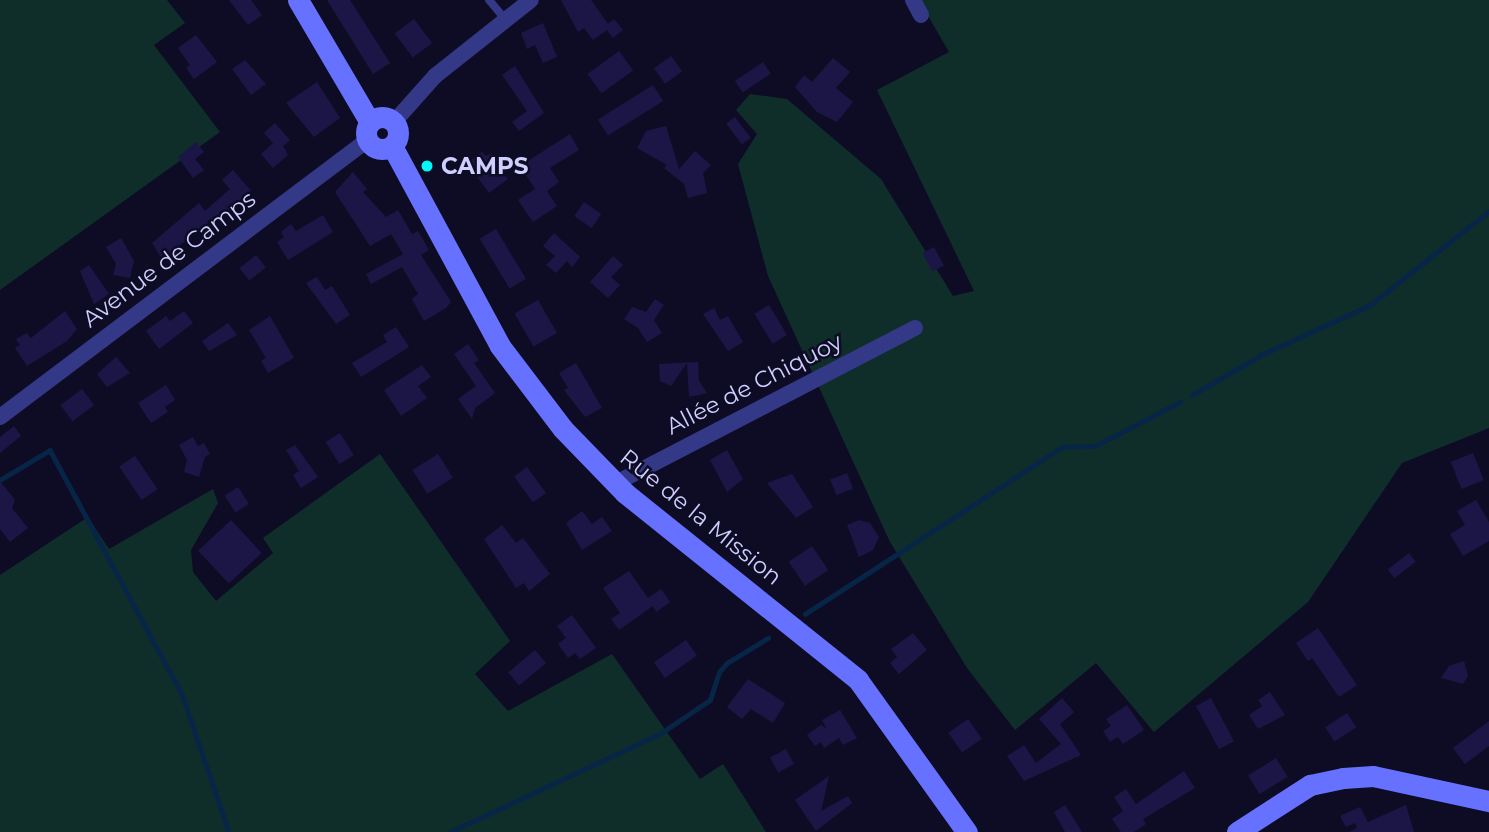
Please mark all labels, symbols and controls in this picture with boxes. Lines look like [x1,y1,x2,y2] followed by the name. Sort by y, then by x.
[441,152,528,180] place label: CAMPS
[419,158,435,174] marker: CAMPS
[77,185,261,333] street label: Avenue de Camps
[661,328,847,440] street label: Allée de Chiquoy
[615,443,787,591] street label: Rue de la Mission

